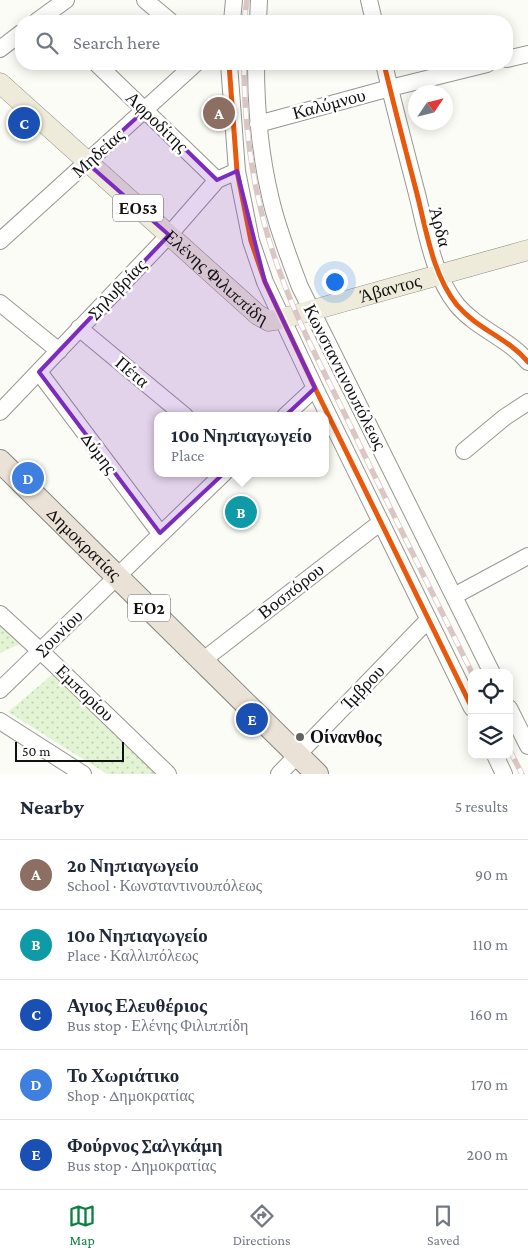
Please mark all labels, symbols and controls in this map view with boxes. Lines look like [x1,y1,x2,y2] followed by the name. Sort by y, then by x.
[15,15,513,70] search box
[33,29,61,57] icon: search
[73,32,160,53] text: Search here
[290,85,368,123] street label: Καλύμνου
[408,85,453,130] north arrow
[122,88,192,156] street label: Αφροδίτης
[203,94,235,132] pin: A
[8,104,40,142] pin: C
[68,125,128,181] street label: Μηδείας
[113,194,163,222] road number: ΕΟ53
[425,205,455,249] street label: Άρδα
[161,226,272,329] street label: Ελένης Φιλιππίδη
[84,255,150,323] street label: Σηλυβρίας
[322,269,348,295] your location
[357,270,423,307] street label: Άβαντος
[300,301,390,453] street label: Κωνσταντινουπόλεως
[111,352,153,392] street label: Πέτα
[154,412,329,477] popup
[171,425,312,446] text: 10ο Νηπιαγωγείο
[77,428,121,478] street label: Δύμης
[171,447,204,464] text: Place
[12,459,44,497] pin: D
[225,493,257,531] pin: B
[43,503,125,585] street label: Δημοκρατίας
[254,559,328,623] street label: Βοσπόρου
[128,594,170,622] road number: ΕΟ2
[31,606,87,660] street label: Σουνίου
[52,661,118,725] street label: Εμπορίου
[337,661,389,714] street label: Ίμβρου
[468,669,513,759] map controls
[468,669,513,714] button: locate
[236,700,268,738] pin: E
[468,714,513,759] button: layers
[310,727,382,747] place label: Οίνανθος
[294,731,306,743] marker: Οίνανθος
[15,739,124,762] scale bar
[22,743,50,759] text: 50 m
[20,795,84,819] text: Nearby
[455,798,508,815] text: 5 results
[67,855,199,876] text: 2ο Νηπιαγωγείο
[31,866,41,883] text: A
[475,866,508,883] text: 90 m
[67,877,262,894] text: School · Κωνσταντινουπόλεως
[67,925,208,946] text: 10ο Νηπιαγωγείο
[31,936,41,953] text: B
[472,936,508,953] text: 110 m
[67,947,198,964] text: Place · Καλλιπόλεως
[67,995,207,1016] text: Αγιος Ελευθέριος
[31,1006,41,1023] text: C
[470,1006,508,1023] text: 160 m
[67,1017,248,1034] text: Bus stop · Ελένης Φιλιππίδη
[67,1065,179,1086] text: Το Χωριάτικο
[30,1076,42,1093] text: D
[471,1076,508,1093] text: 170 m
[67,1087,194,1104] text: Shop · Δημοκρατίας
[67,1135,223,1156] text: Φούρνος Σαλγκάμη
[31,1146,41,1163] text: E
[466,1146,508,1163] text: 200 m
[67,1157,216,1174] text: Bus stop · Δημοκρατίας
[68,1202,96,1248] tab: Map
[233,1202,291,1248] tab: Directions
[427,1202,460,1248] tab: Saved

